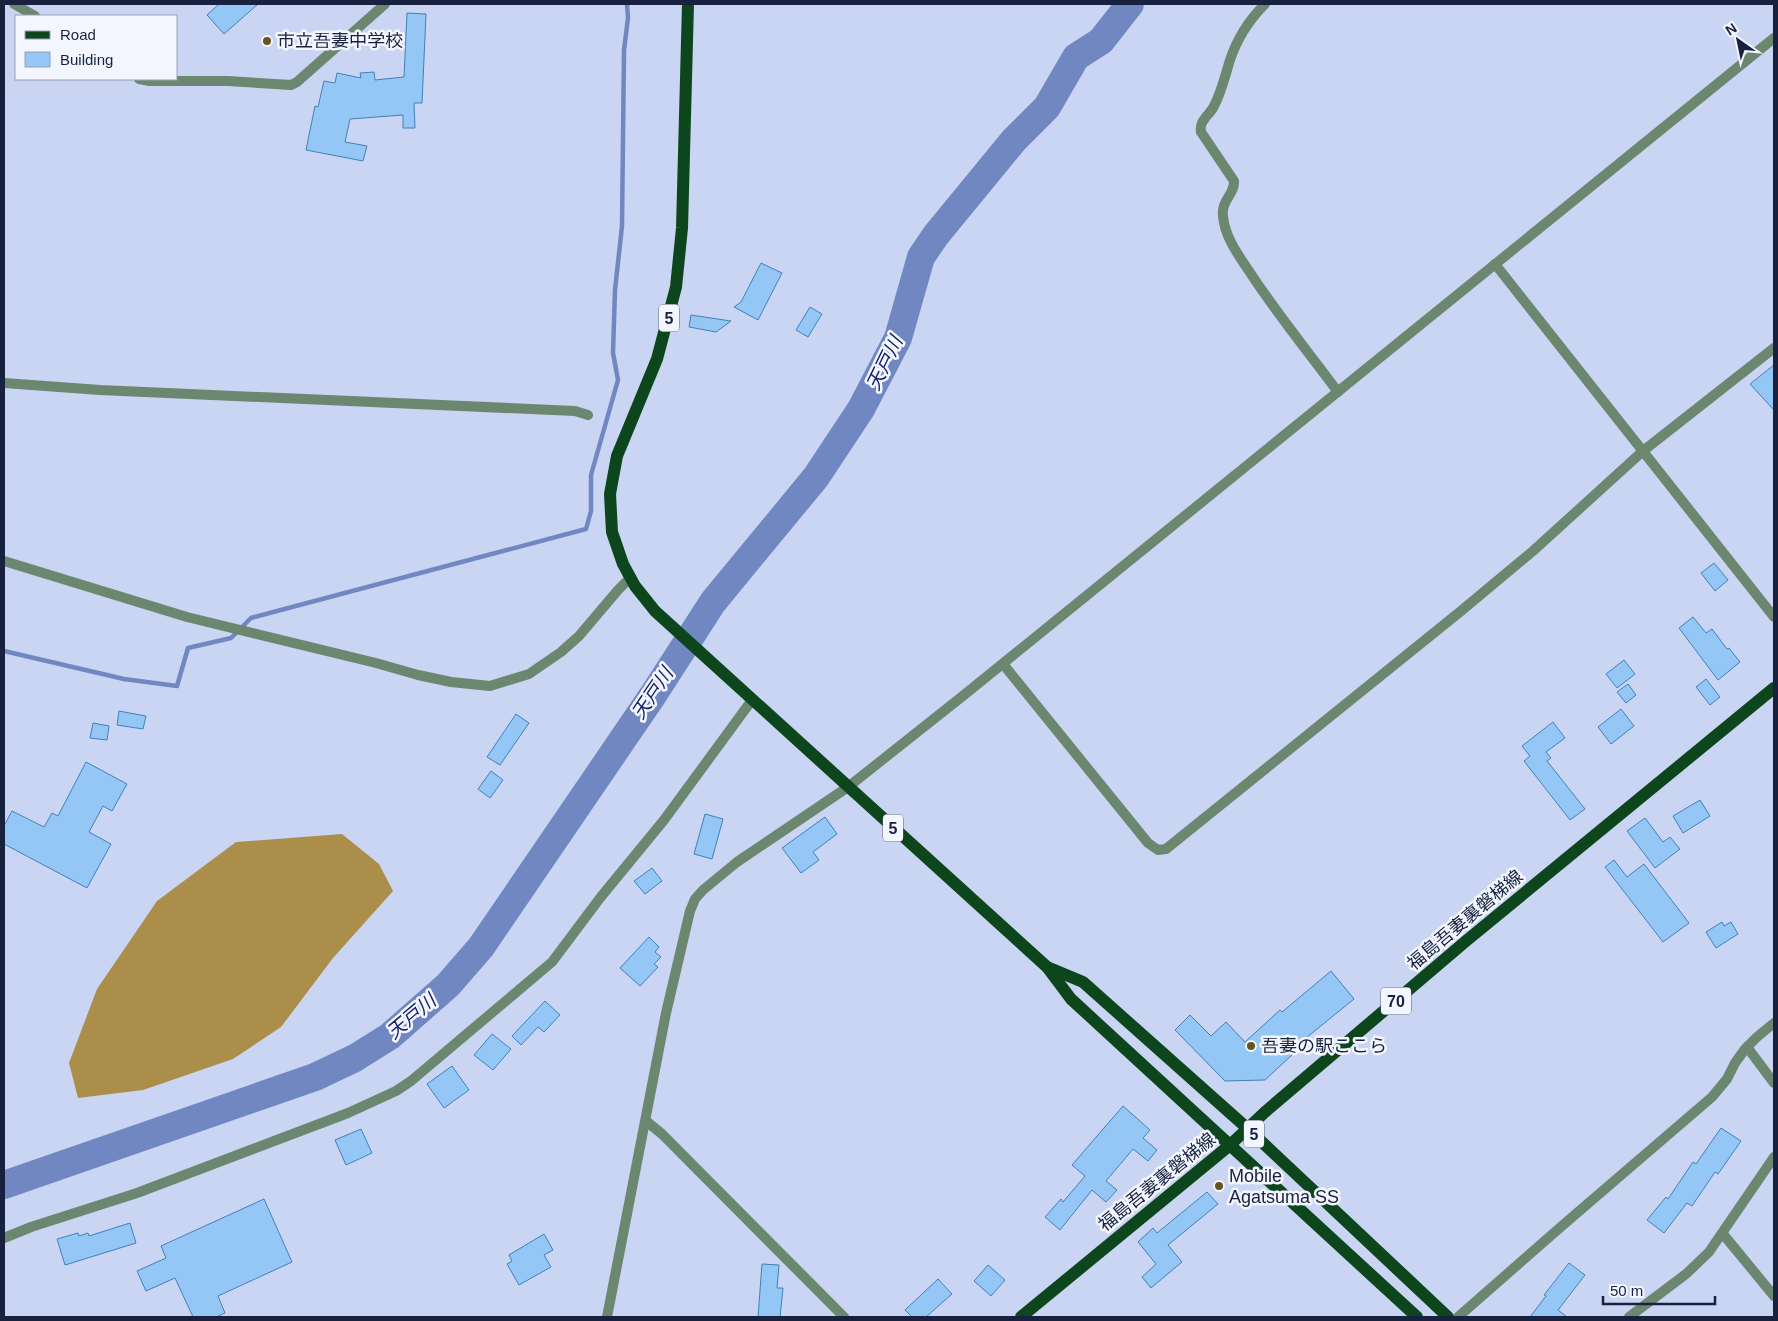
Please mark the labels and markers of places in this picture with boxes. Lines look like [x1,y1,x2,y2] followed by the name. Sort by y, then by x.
[277,31,403,51] place label: 市立吾妻中学校
[261,35,273,47] marker: 市立吾妻中学校
[1261,1036,1387,1056] place label: 吾妻の駅ここら
[1245,1040,1257,1052] marker: 吾妻の駅ここら
[1229,1166,1339,1207] place label: Mobile Agatsuma SS
[1213,1180,1225,1192] marker: Mobile Agatsuma SS

